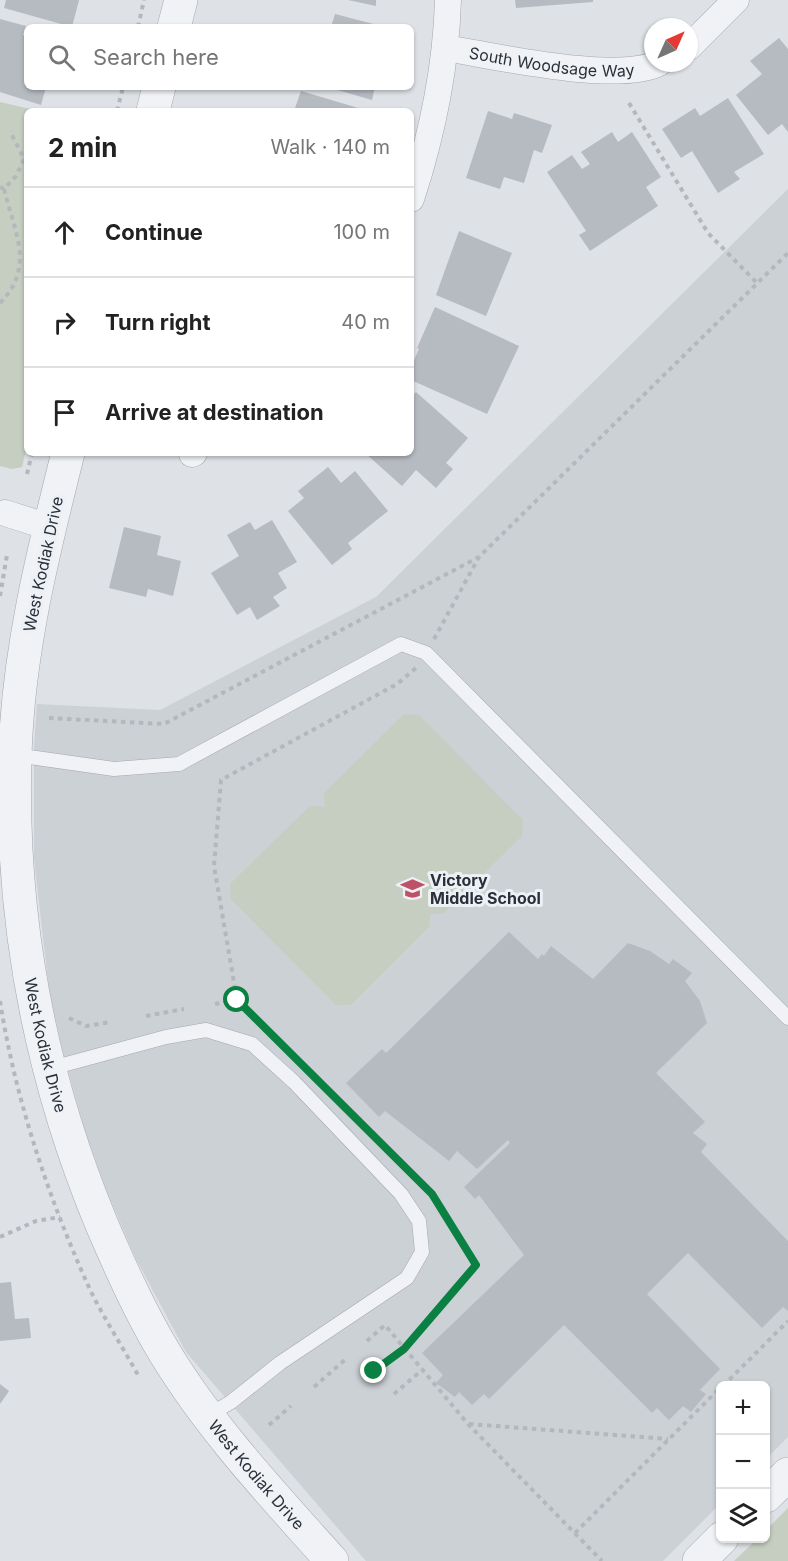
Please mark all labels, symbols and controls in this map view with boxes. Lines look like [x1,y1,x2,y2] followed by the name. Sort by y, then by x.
[644,18,698,72] north arrow
[24,24,414,90] search box
[45,41,78,74] icon: search
[468,42,635,81] street label: South Woodsage Way
[93,44,219,70] text: Search here
[48,132,118,163] text: 2 min
[270,135,390,159] text: Walk · 140 m
[48,216,81,249] icon: ahead
[105,219,203,245] text: Continue
[333,220,390,244] text: 100 m
[48,306,81,339] icon: right
[105,309,211,335] text: Turn right
[341,310,390,334] text: 40 m
[48,396,81,429] icon: arrive
[105,399,324,425] text: Arrive at destination
[19,495,67,633] street label: West Kodiak Drive
[430,870,541,908] place label: Victory Middle School
[399,876,425,902] school or university icon: Victory Middle School
[20,976,71,1115] street label: West Kodiak Drive
[223,986,249,1012] route start
[360,1357,386,1383] route end
[716,1381,770,1543] map controls
[716,1381,770,1435] button: +
[204,1416,309,1534] street label: West Kodiak Drive
[716,1435,770,1489] button: −
[716,1489,770,1543] button: layers

